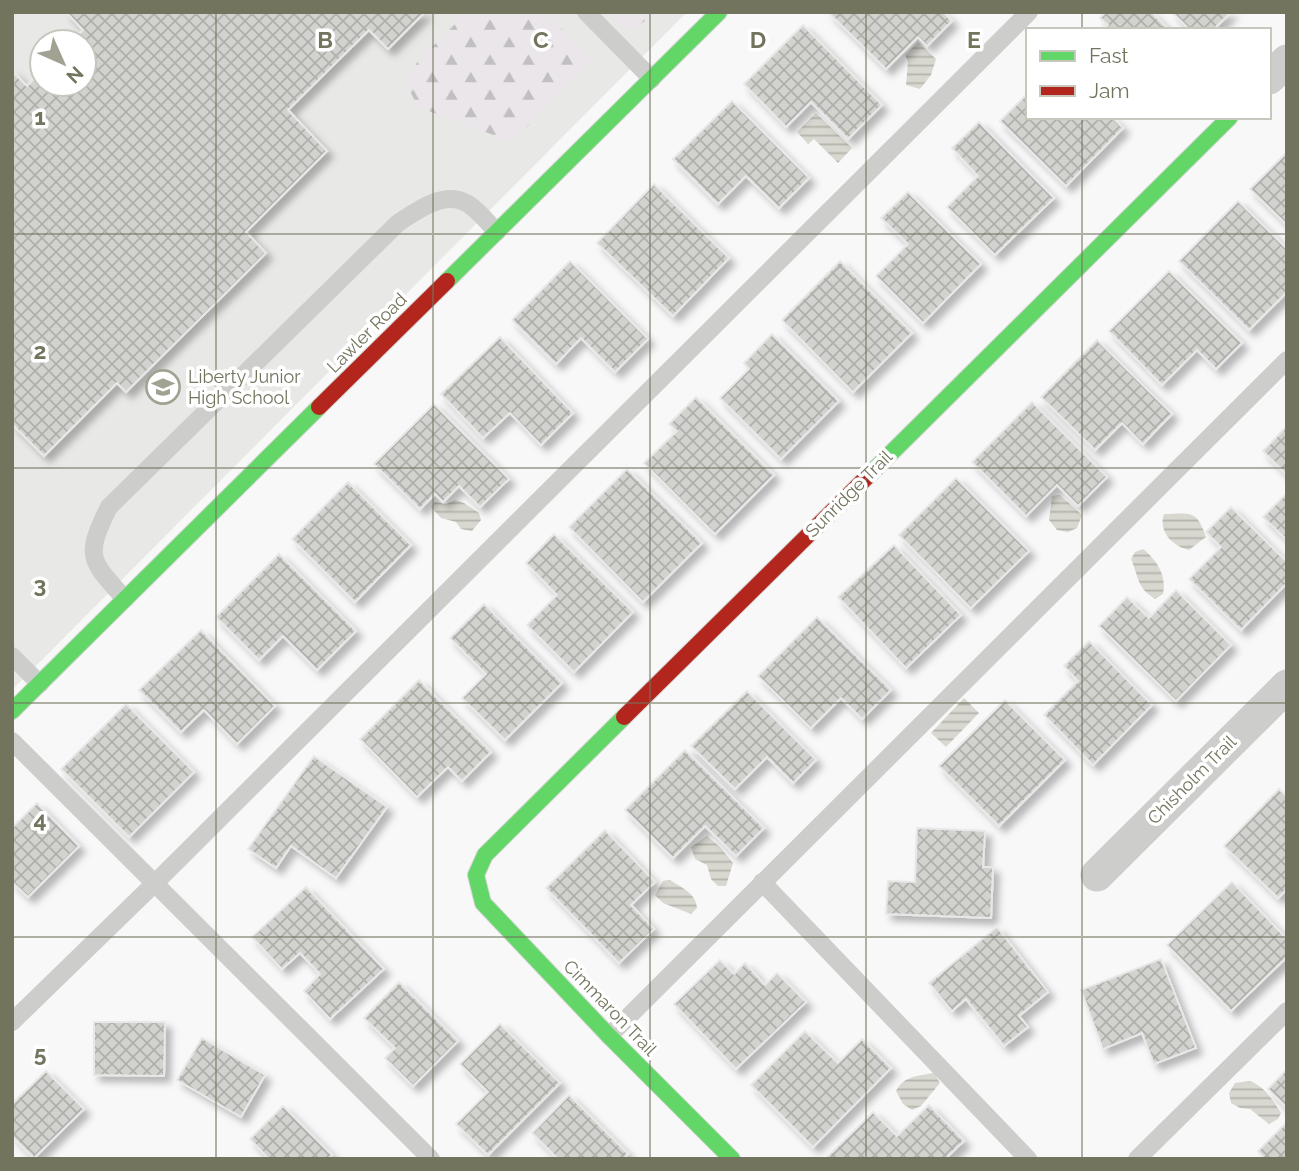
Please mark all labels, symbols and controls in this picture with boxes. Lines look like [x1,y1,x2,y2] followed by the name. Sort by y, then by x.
[317,26,333,53] text: B
[533,26,549,53] text: C
[750,26,766,53] text: D
[967,26,981,53] text: E
[28,28,98,98] north arrow
[1026,28,1271,119] legend
[1089,43,1129,68] text: Fast
[62,62,88,88] text: N
[1089,78,1130,103] text: Jam
[34,103,46,130] text: 1
[323,289,411,377] street label: Lawler Road
[34,337,46,364] text: 2
[188,366,301,408] place label: Liberty Junior High School
[144,368,182,406] school or university icon: Liberty Junior High School
[801,446,896,541] street label: Sunridge Trail
[34,571,46,598] text: 3
[1143,731,1240,828] street label: Chisholm Trail
[33,806,47,833] text: 4
[559,955,661,1060] street label: Cimmaron Trail
[34,1040,47,1067] text: 5

